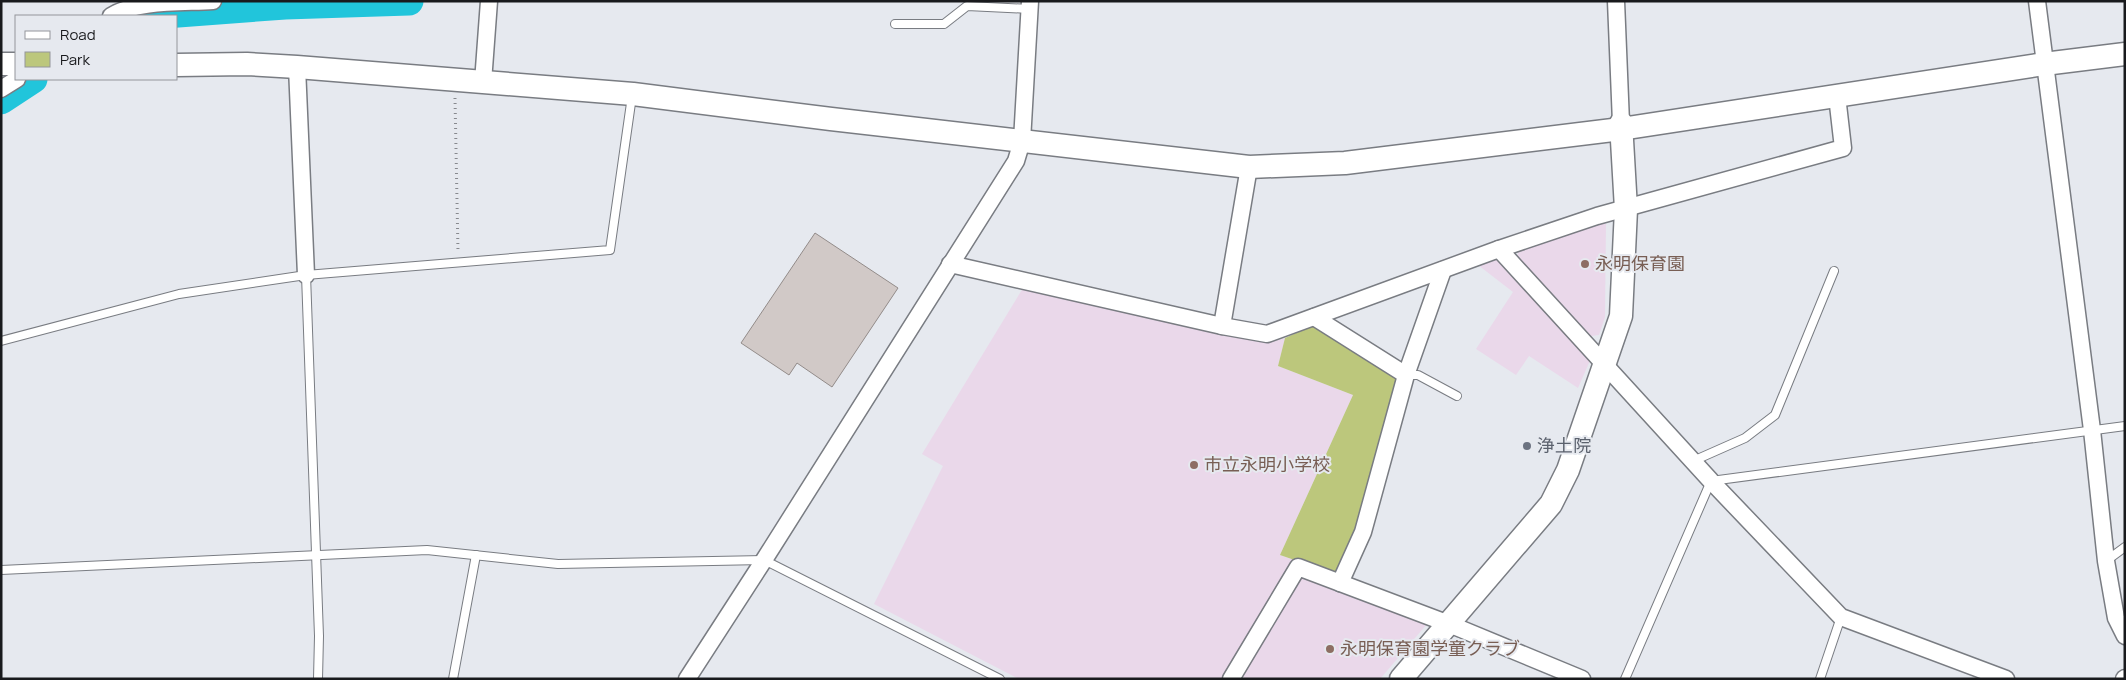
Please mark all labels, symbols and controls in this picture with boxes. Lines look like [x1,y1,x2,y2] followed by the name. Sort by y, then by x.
[15,15,178,80] legend
[60,24,96,45] text: Road
[60,49,90,70] text: Park
[1595,251,1685,275] place label: 永明保育園
[1579,258,1591,270] marker: 永明保育園
[1537,433,1591,457] place label: 浄土院
[1521,440,1533,452] marker: 浄土院
[1204,452,1330,476] place label: 市立永明小学校
[1188,459,1200,471] marker: 市立永明小学校
[1340,636,1520,660] place label: 永明保育園学童クラブ
[1324,643,1336,655] marker: 永明保育園学童クラブ

